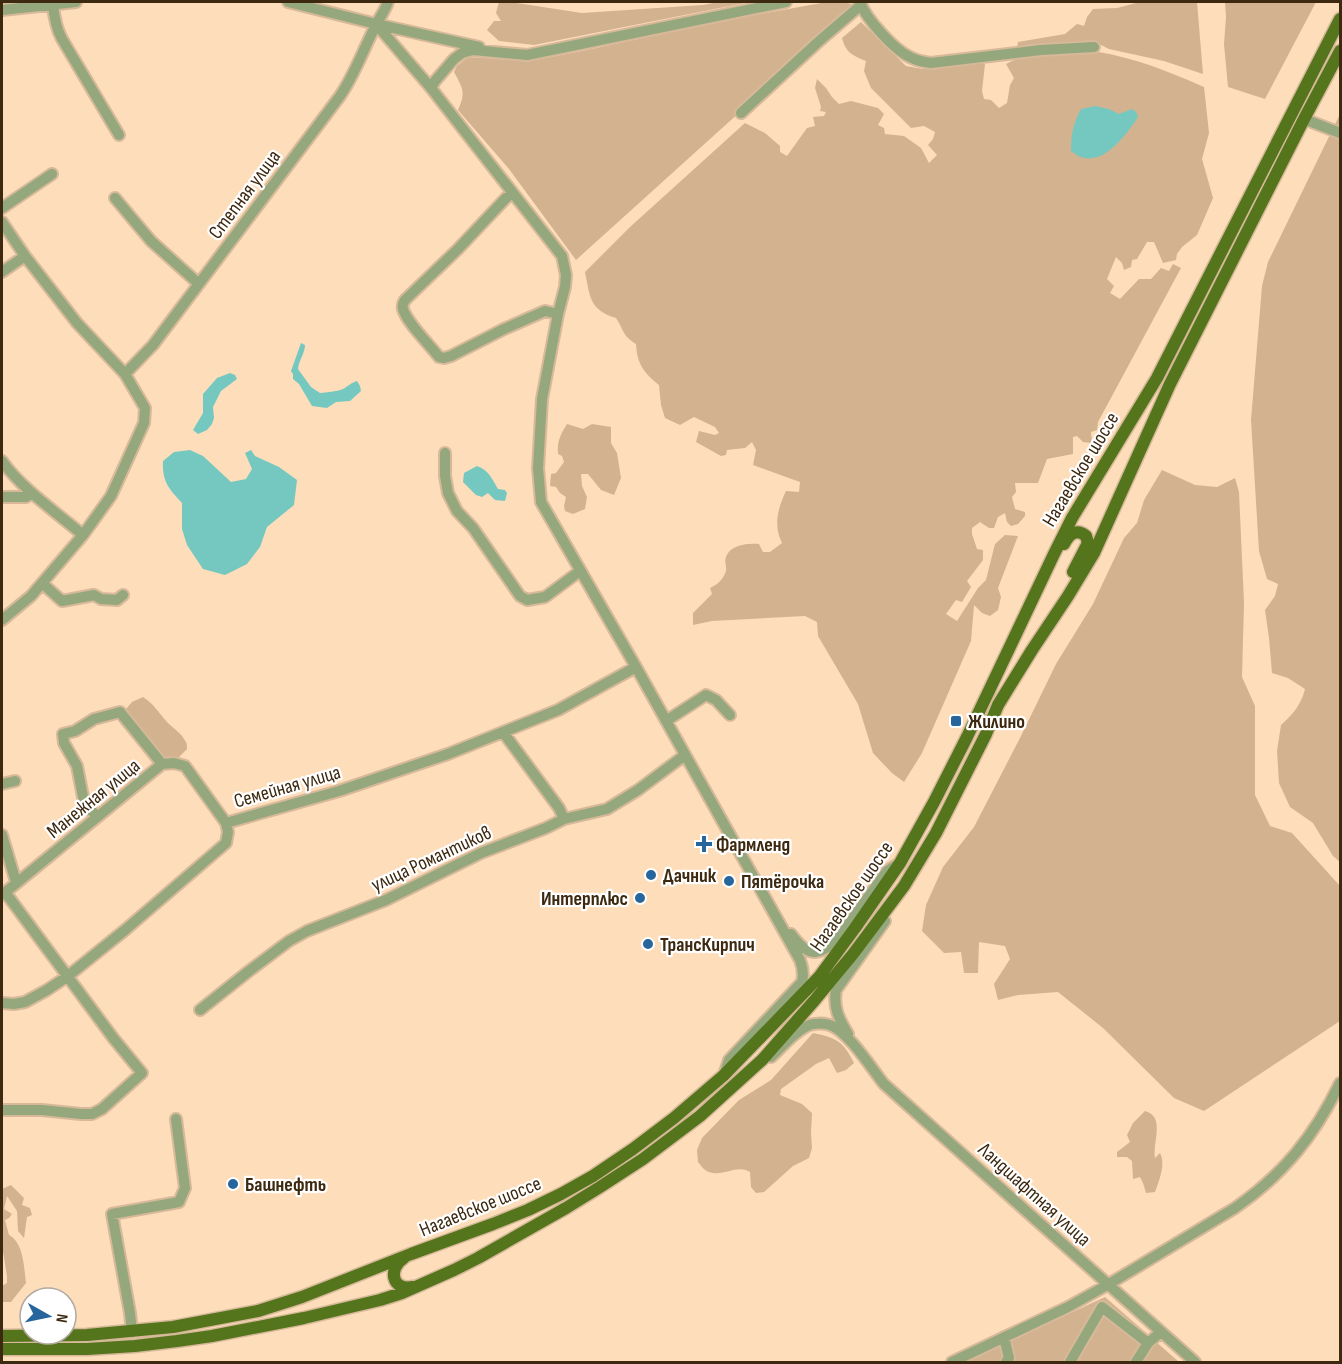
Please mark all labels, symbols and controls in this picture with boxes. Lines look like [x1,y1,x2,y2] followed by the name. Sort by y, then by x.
[204,145,286,244] street label: Степная улица
[1037,408,1124,531] street label: Нагаевское шоссе
[968,710,1025,734] place label: Жилино
[949,714,963,728] marker: Жилино
[42,754,145,844] street label: Манежная улица
[231,760,343,814] street label: Семейная улица
[367,821,495,897] street label: улица Романтиков
[716,833,790,857] place label: Фармленд
[697,837,711,851] marker: Фармленд
[805,837,899,956] street label: Нагаевское шоссе
[663,864,717,888] place label: Дачник
[644,868,658,882] marker: Дачник
[741,870,824,894] place label: Пятёрочка
[722,874,736,888] marker: Пятёрочка
[541,887,628,911] place label: Интерплюс
[633,891,647,905] marker: Интерплюс
[660,933,755,957] place label: ТрансКирпич
[641,937,655,951] marker: ТрансКирпич
[972,1137,1096,1252] street label: Ландшафтная улица
[416,1172,545,1242] street label: Нагаевское шоссе
[245,1173,326,1197] place label: Башнефть
[226,1177,240,1191] marker: Башнефть
[18,1286,78,1346] north arrow
[51,1312,71,1324] text: N

